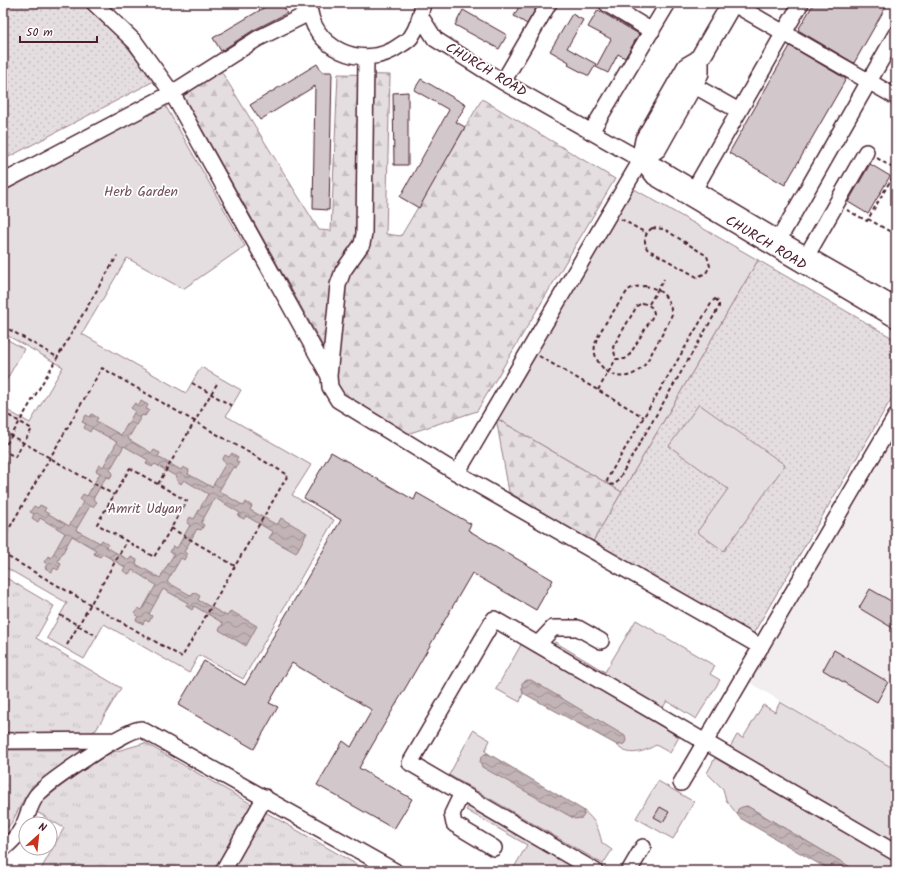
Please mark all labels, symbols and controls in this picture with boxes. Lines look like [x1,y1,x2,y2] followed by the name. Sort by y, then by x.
[20,18,97,44] scale bar
[26,23,53,42] text: 50 m
[441,37,531,103] street label: CHURCH ROAD
[104,181,178,203] park label: Herb Garden
[721,210,811,276] street label: CHURCH ROAD
[108,498,182,520] park label: Amrit Udyan
[18,816,58,856] north arrow
[35,818,49,838] text: N

